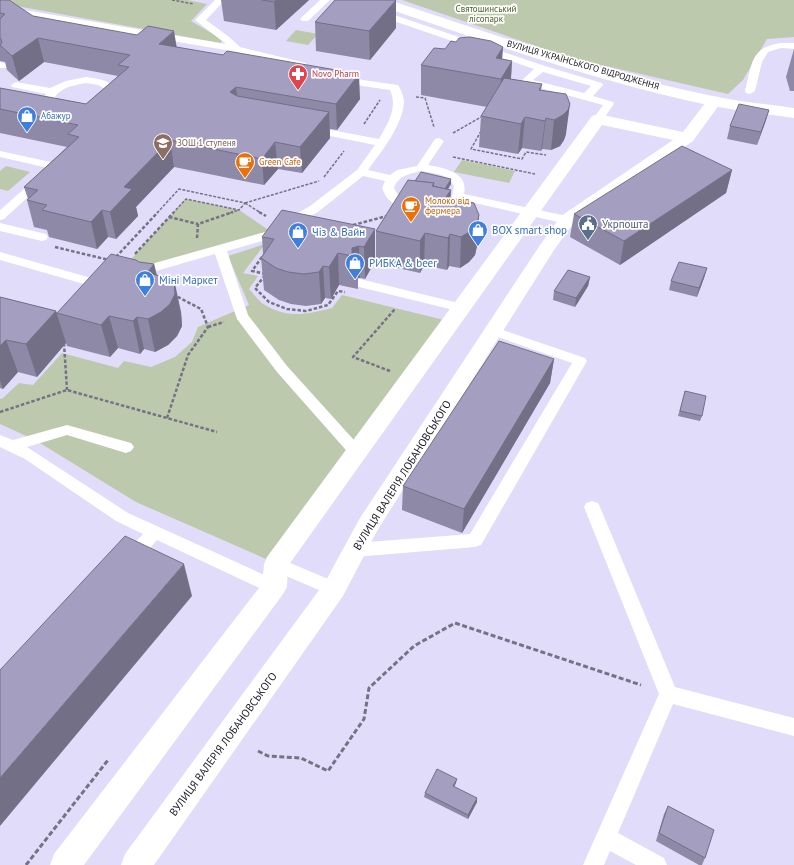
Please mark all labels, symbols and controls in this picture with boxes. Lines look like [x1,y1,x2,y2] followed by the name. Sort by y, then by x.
[456,3,517,24] park label: Святошинський лісопарк
[506,37,661,92] street label: ВУЛИЦЯ УКРАЇНСЬКОГО ВІДРОДЖЕННЯ
[287,63,309,91] pharmacy icon: Novo Pharm
[312,68,359,79] place label: Novo Pharm
[16,105,38,133] shop icon: Абажур
[41,110,71,121] place label: Абажур
[152,132,174,160] school or university icon: ЗОШ 1 ступеня
[177,137,236,148] place label: ЗОШ 1 ступеня
[234,151,256,179] cafe icon: Green Cafe
[259,156,301,167] place label: Green Cafe
[400,195,422,223] cafe icon: Молоко від фермера
[425,195,470,216] place label: Молоко від фермера
[577,213,599,241] public building icon: Укрпошта
[602,217,648,231] place label: Укрпошта
[467,219,489,247] shop icon: BOX smart shop
[287,221,309,249] shop icon: Чіз & Вайн
[492,223,567,237] place label: BOX smart shop
[312,225,365,239] place label: Чіз & Вайн
[344,252,366,280] shop icon: РИБКА & beer
[369,256,437,270] place label: РИБКА & beer
[134,269,156,297] shop icon: Міні Маркет
[159,273,218,287] place label: Міні Маркет
[350,397,454,553] street label: ВУЛИЦЯ ВАЛЕРІЯ ЛОБАНОВСЬКОГО
[166,669,280,819] street label: ВУЛИЦЯ ВАЛЕРІЯ ЛОБАНОВСЬКОГО

